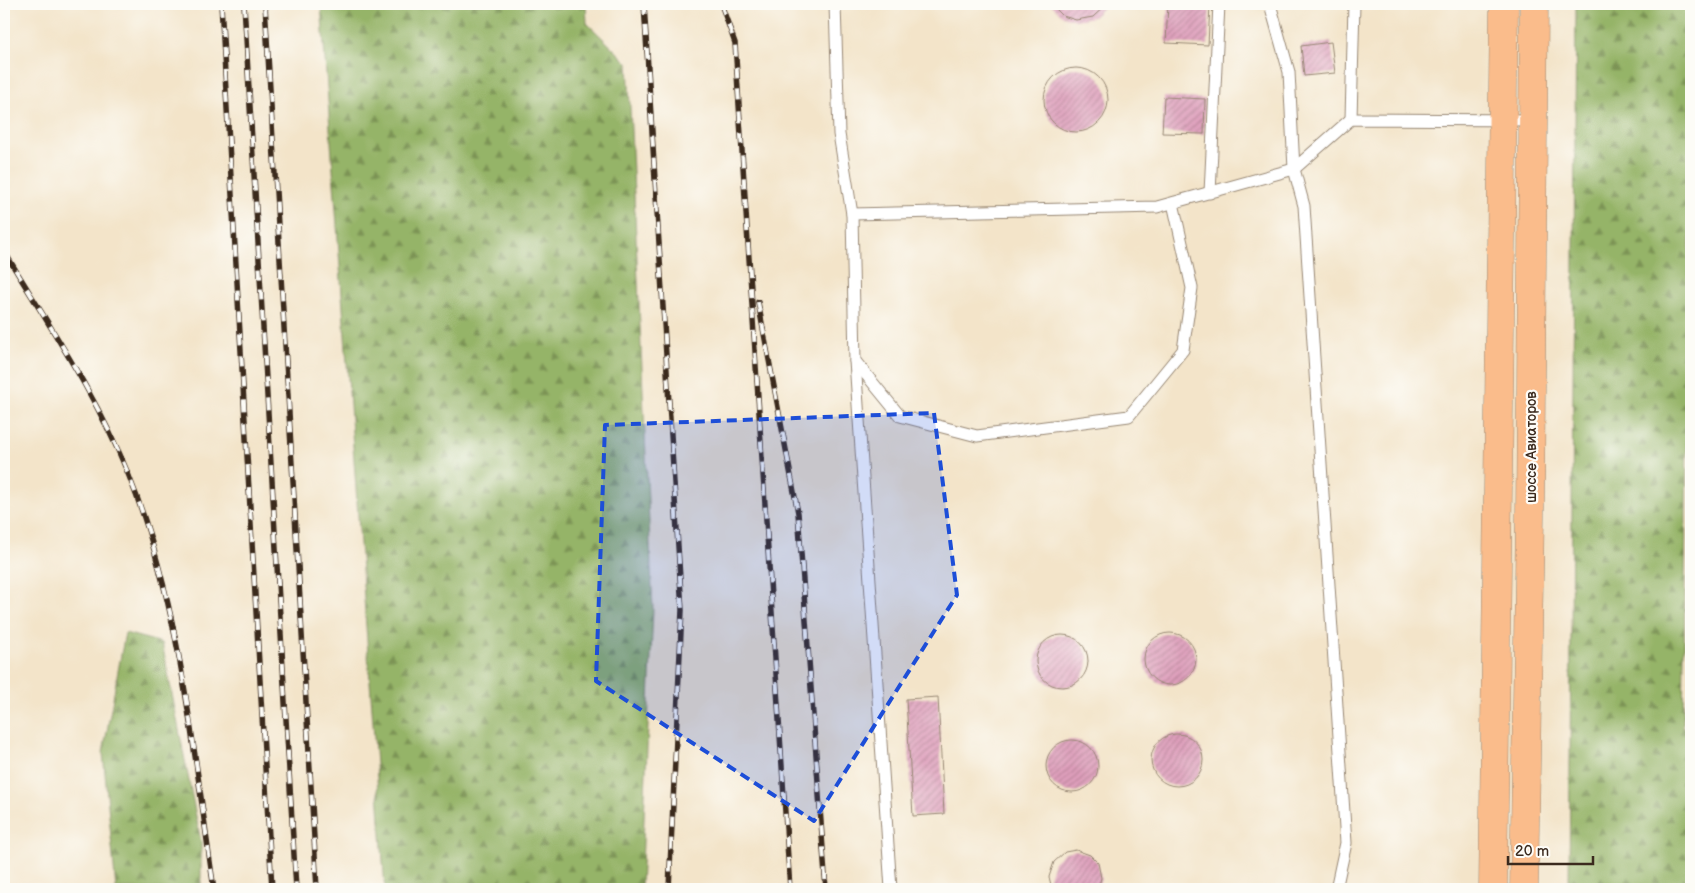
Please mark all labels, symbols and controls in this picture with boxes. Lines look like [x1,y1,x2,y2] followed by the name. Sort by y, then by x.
[1523,391,1540,503] street label: шоссе Авиаторов
[1508,833,1592,865] scale bar
[1515,842,1549,861] text: 20 m

